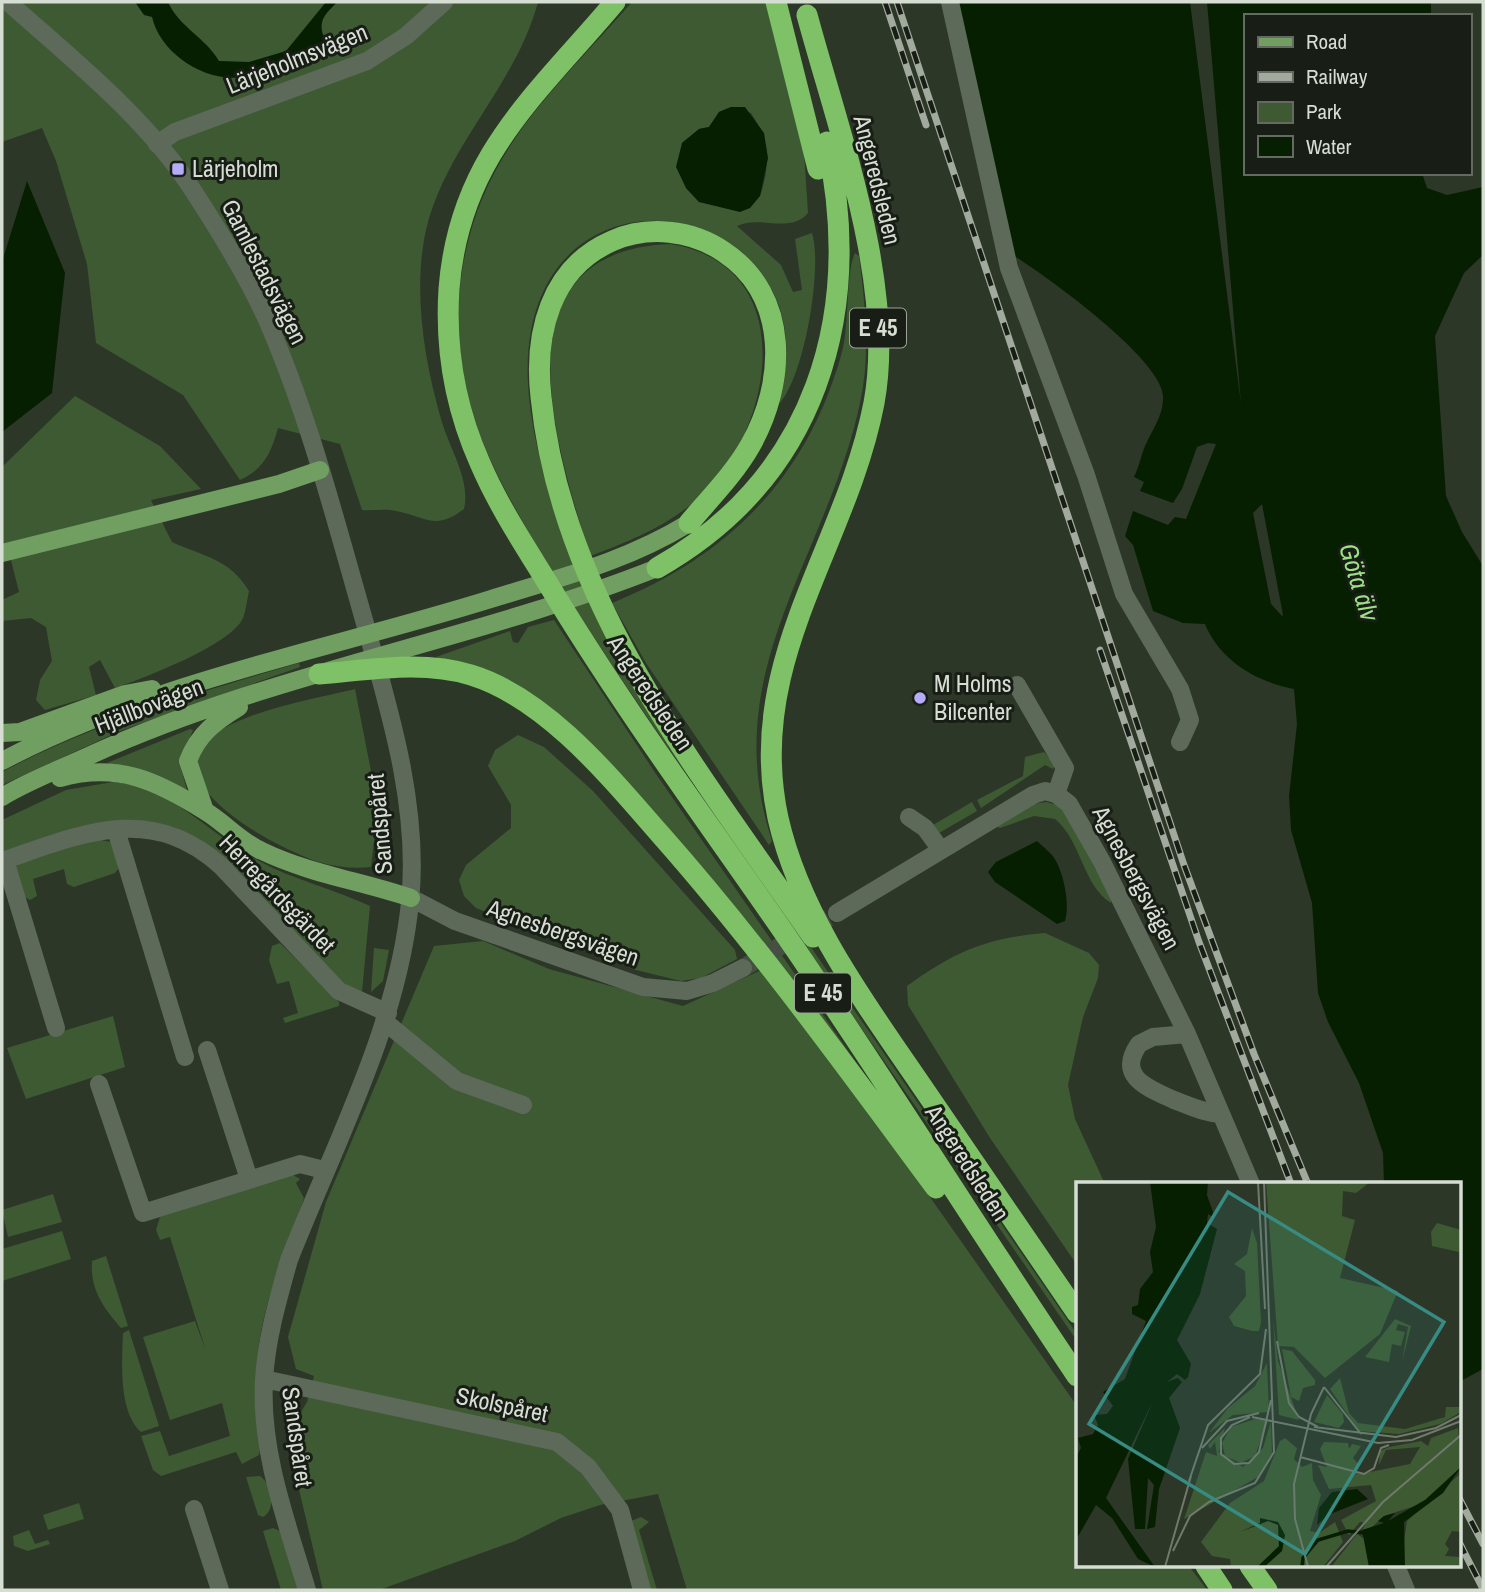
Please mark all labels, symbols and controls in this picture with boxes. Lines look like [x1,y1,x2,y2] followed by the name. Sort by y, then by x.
[1244,14,1471,175] legend
[221,15,372,101] street label: Lärjeholmsvägen
[1306,27,1347,56] text: Road
[1306,62,1368,91] text: Railway
[1306,97,1342,126] text: Park
[846,111,910,248] street label: Angeredsleden
[1306,132,1352,161] text: Water
[192,152,278,184] place label: Lärjeholm
[170,161,186,177] marker: Lärjeholm
[215,194,315,349] street label: Gamlestadsvägen
[850,308,906,348] road number: E 45
[1331,539,1388,626] water label: Göta älv
[600,628,701,756] street label: Angeredsleden
[934,667,1012,727] place label: M Holms Bilcenter
[90,670,207,740] street label: Hjällbovägen
[912,690,928,706] marker: M Holms Bilcenter
[359,772,399,876] street label: Sandspåret
[1085,799,1188,955] street label: Agnesbergsvägen
[213,827,343,960] street label: Herregårdsgärdet
[482,891,644,973] street label: Agnesbergsvägen
[795,974,851,1012] road number: E 45
[918,1097,1017,1227] street label: Angeredsleden
[1076,1182,1460,1568] inset map
[453,1379,552,1429] street label: Skolspåret
[275,1385,321,1489] street label: Sandspåret

